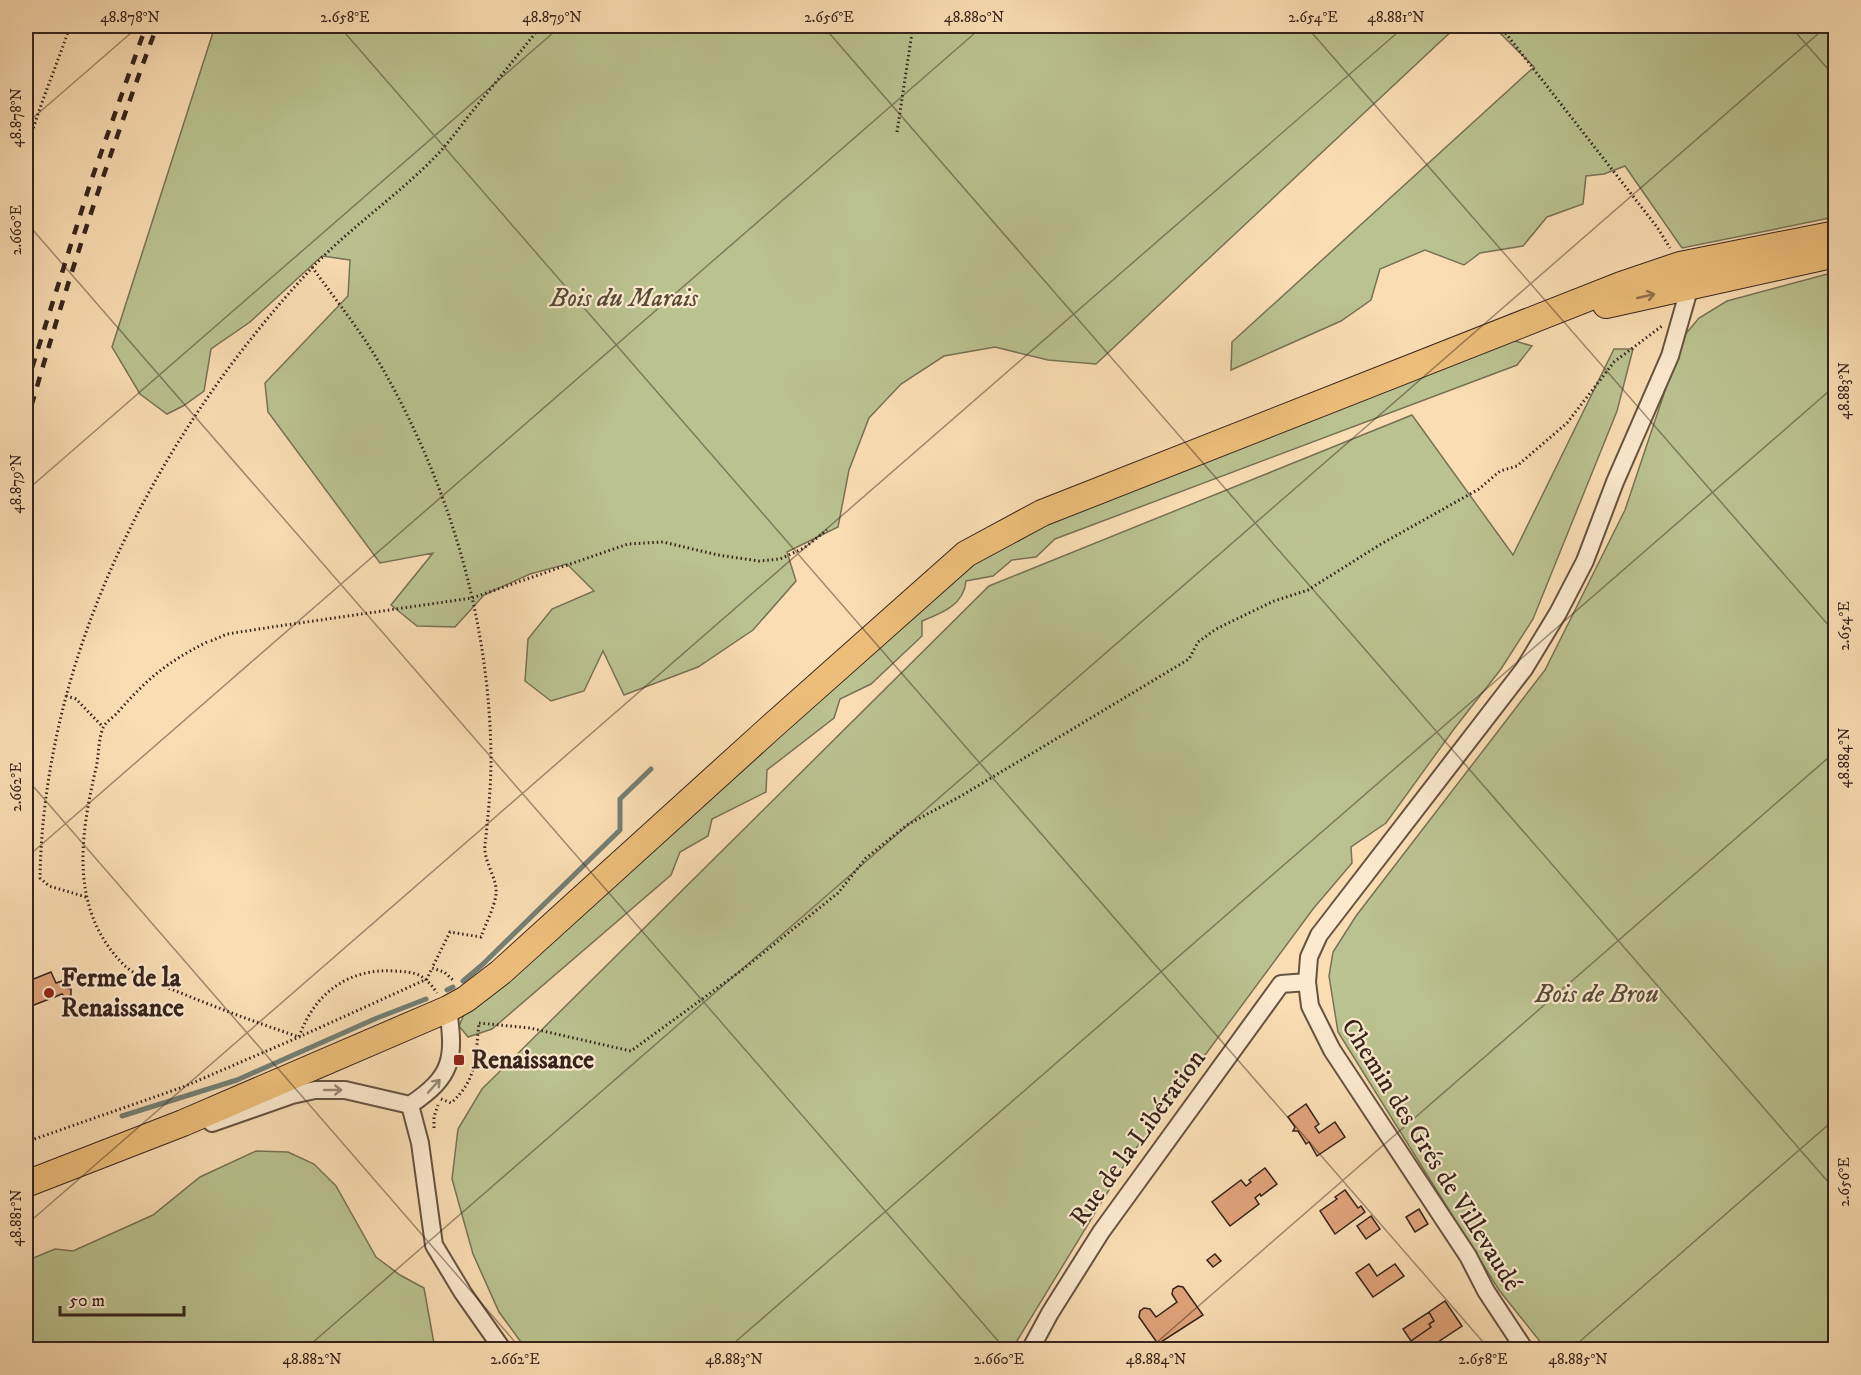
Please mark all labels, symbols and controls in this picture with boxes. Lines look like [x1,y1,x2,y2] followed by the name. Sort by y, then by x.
[100,8,160,27] text: 48.878°N
[320,8,370,27] text: 2.658°E
[522,8,582,27] text: 48.879°N
[804,8,854,27] text: 2.656°E
[944,8,1004,27] text: 48.880°N
[1288,8,1338,27] text: 2.654°E
[1367,8,1425,27] text: 48.881°N
[7,88,26,148] text: 48.878°N
[7,205,26,255] text: 2.660°E
[549,282,699,315] park label: Bois du Marais
[1636,290,1655,302] one-way arrow
[1835,362,1854,420] text: 48.883°N
[7,454,26,514] text: 48.879°N
[1835,601,1854,651] text: 2.654°E
[1835,728,1854,788] text: 48.884°N
[7,762,26,812] text: 2.662°E
[61,962,184,1025] place label: Ferme de la Renaissance
[1534,978,1659,1011] park label: Bois de Brou
[42,986,56,1000] marker: Ferme de la Renaissance
[1333,1013,1529,1298] street label: Chemin des Grés de Villevaudé
[1063,1043,1213,1233] street label: Rue de la Libération
[471,1044,594,1077] place label: Renaissance
[452,1053,466,1067] marker: Renaissance
[427,1079,441,1094] one-way arrow
[323,1084,343,1096] one-way arrow
[1835,1157,1854,1207] text: 2.656°E
[7,1189,26,1247] text: 48.881°N
[60,1279,184,1317] scale bar
[69,1290,105,1312] text: 50 m
[282,1350,342,1369] text: 48.882°N
[490,1350,540,1369] text: 2.662°E
[705,1350,763,1369] text: 48.883°N
[974,1350,1024,1369] text: 2.660°E
[1126,1350,1186,1369] text: 48.884°N
[1458,1350,1508,1369] text: 2.658°E
[1548,1350,1608,1369] text: 48.885°N

